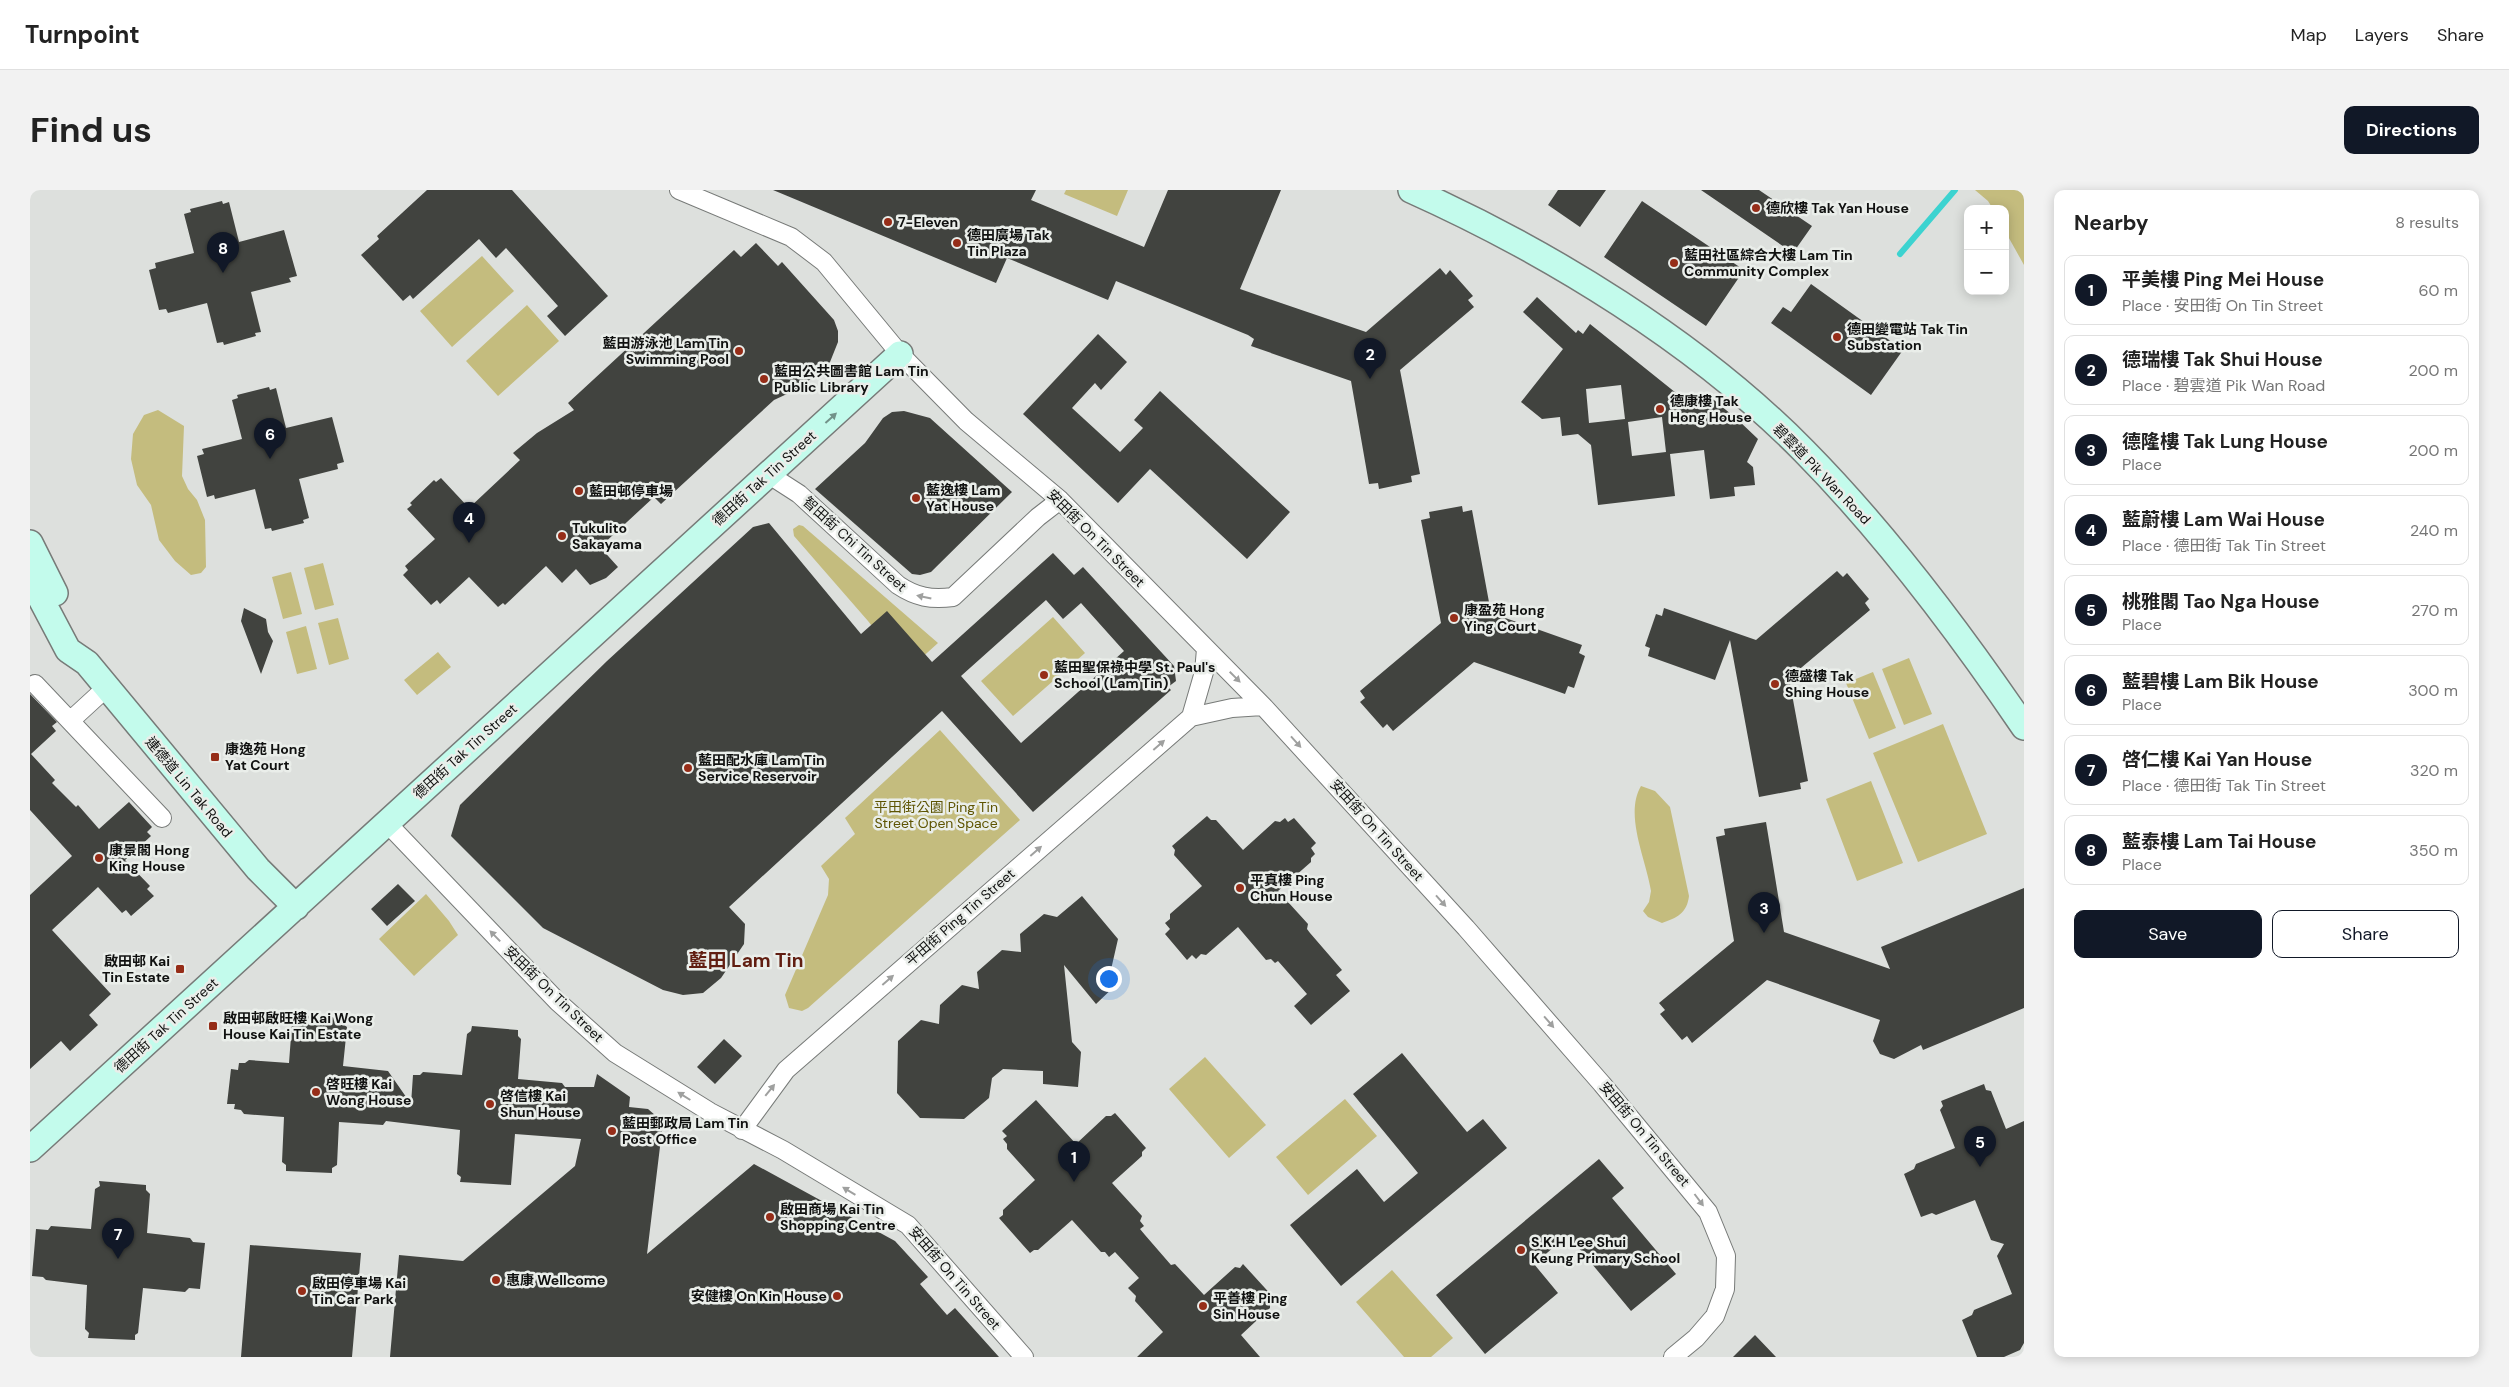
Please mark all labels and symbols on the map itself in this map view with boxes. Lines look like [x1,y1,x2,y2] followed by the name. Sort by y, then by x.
[1766,199,1909,217] place label: 德欣樓 Tak Yan House
[1750,202,1762,214] marker: 德欣樓 Tak Yan House
[898,213,958,231] place label: 7-Eleven
[882,216,894,228] marker: 7-Eleven
[967,226,1050,260] place label: 德田廣場 Tak Tin Plaza
[207,232,239,273] pin: 8
[951,237,963,249] marker: 德田廣場 Tak Tin Plaza
[1684,246,1853,280] place label: 藍田社區綜合大樓 Lam Tin Community Complex
[1668,257,1680,269] marker: 藍田社區綜合大樓 Lam Tin Community Complex
[1847,320,1968,354] place label: 德田變電站 Tak Tin Substation
[1831,331,1843,343] marker: 德田變電站 Tak Tin Substation
[602,334,729,368] place label: 藍田游泳池 Lam Tin Swimming Pool
[1354,338,1386,379] pin: 2
[733,345,745,357] marker: 藍田游泳池 Lam Tin Swimming Pool
[774,362,929,396] place label: 藍田公共圖書館 Lam Tin Public Library
[758,373,770,385] marker: 藍田公共圖書館 Lam Tin Public Library
[1670,392,1752,426] place label: 德康樓 Tak Hong House
[1654,403,1666,415] marker: 德康樓 Tak Hong House
[824,412,836,424] one-way arrow
[254,418,286,459] pin: 6
[1769,420,1875,528] street label: 碧雲道 Pik Wan Road
[708,427,820,529] street label: 德田街 Tak Tin Street
[926,481,1000,515] place label: 藍逸樓 Lam Yat House
[589,482,673,500] place label: 藍田邨停車場
[573,485,585,497] marker: 藍田邨停車場
[1043,485,1149,591] street label: 安田街 On Tin Street
[910,492,922,504] marker: 藍逸樓 Lam Yat House
[799,493,911,595] street label: 智田街 Chi Tin Street
[453,502,485,543] pin: 4
[572,519,642,553] place label: Tukulito Sakayama
[556,530,568,542] marker: Tukulito Sakayama
[917,593,932,601] one-way arrow
[1464,601,1545,635] place label: 康盈苑 Hong Ying Court
[1448,612,1460,624] marker: 康盈苑 Hong Ying Court
[1054,658,1216,692] place label: 藍田聖保祿中學 St. Paul's School (Lam Tin)
[1785,667,1869,701] place label: 德盛樓 Tak Shing House
[1038,669,1050,681] marker: 藍田聖保祿中學 St. Paul's School (Lam Tin)
[1228,671,1240,683] one-way arrow
[1769,678,1781,690] marker: 德盛樓 Tak Shing House
[409,700,521,802] street label: 德田街 Tak Tin Street
[142,733,236,841] street label: 連德道 Lin Tak Road
[1290,735,1302,747] one-way arrow
[1152,739,1165,750] one-way arrow
[225,740,306,774] place label: 康逸苑 Hong Yat Court
[209,751,221,763] marker: 康逸苑 Hong Yat Court
[698,751,825,785] place label: 藍田配水庫 Lam Tin Service Reservoir
[682,762,694,774] marker: 藍田配水庫 Lam Tin Service Reservoir
[1326,775,1428,885] street label: 安田街 On Tin Street
[874,798,998,832] park label: 平田街公園 Ping Tin Street Open Space
[109,841,190,875] place label: 康景閣 Hong King House
[1029,845,1042,856] one-way arrow
[93,852,105,864] marker: 康景閣 Hong King House
[901,864,1019,970] street label: 平田街 Ping Tin Street
[1250,871,1333,905] place label: 平真樓 Ping Chun House
[1234,882,1246,894] marker: 平真樓 Ping Chun House
[1748,892,1780,933] pin: 3
[1435,894,1447,906] one-way arrow
[489,930,501,942] one-way arrow
[501,942,607,1046] street label: 安田街 On Tin Street
[689,948,803,973] district label: 藍田 Lam Tin
[102,952,170,986] place label: 啟田邨 Kai Tin Estate
[174,963,186,975] marker: 啟田邨 Kai Tin Estate
[1096,966,1122,992] your location
[110,974,222,1076] street label: 德田街 Tak Tin Street
[882,974,895,985] one-way arrow
[223,1009,373,1043] place label: 啟田邨啟旺樓 Kai Wong House Kai Tin Estate
[1543,1016,1555,1028] one-way arrow
[207,1020,219,1032] marker: 啟田邨啟旺樓 Kai Wong House Kai Tin Estate
[326,1075,411,1109] place label: 啓旺樓 Kai Wong House
[1596,1078,1694,1190] street label: 安田街 On Tin Street
[764,1084,775,1097] one-way arrow
[310,1086,322,1098] marker: 啓旺樓 Kai Wong House
[500,1087,581,1121] place label: 啓信樓 Kai Shun House
[678,1092,691,1101] one-way arrow
[484,1098,496,1110] marker: 啓信樓 Kai Shun House
[622,1114,749,1148] place label: 藍田郵政局 Lam Tin Post Office
[606,1125,618,1137] marker: 藍田郵政局 Lam Tin Post Office
[1964,1126,1996,1167] pin: 5
[1058,1141,1090,1182] pin: 1
[843,1186,856,1195] one-way arrow
[1694,1193,1704,1207] one-way arrow
[780,1200,896,1234] place label: 啟田商場 Kai Tin Shopping Centre
[764,1211,776,1223] marker: 啟田商場 Kai Tin Shopping Centre
[102,1218,134,1259] pin: 7
[905,1223,1005,1333] street label: 安田街 On Tin Street
[1531,1233,1680,1267] place label: S.K.H Lee Shui Keung Primary School
[1515,1244,1527,1256] marker: S.K.H Lee Shui Keung Primary School
[506,1271,605,1289] place label: 惠康 Wellcome
[312,1274,406,1308] place label: 啟田停車場 Kai Tin Car Park
[490,1274,502,1286] marker: 惠康 Wellcome
[296,1285,308,1297] marker: 啟田停車場 Kai Tin Car Park
[691,1287,827,1305] place label: 安健樓 On Kin House
[1213,1289,1288,1323] place label: 平善樓 Ping Sin House
[831,1290,843,1302] marker: 安健樓 On Kin House
[1197,1300,1209,1312] marker: 平善樓 Ping Sin House

